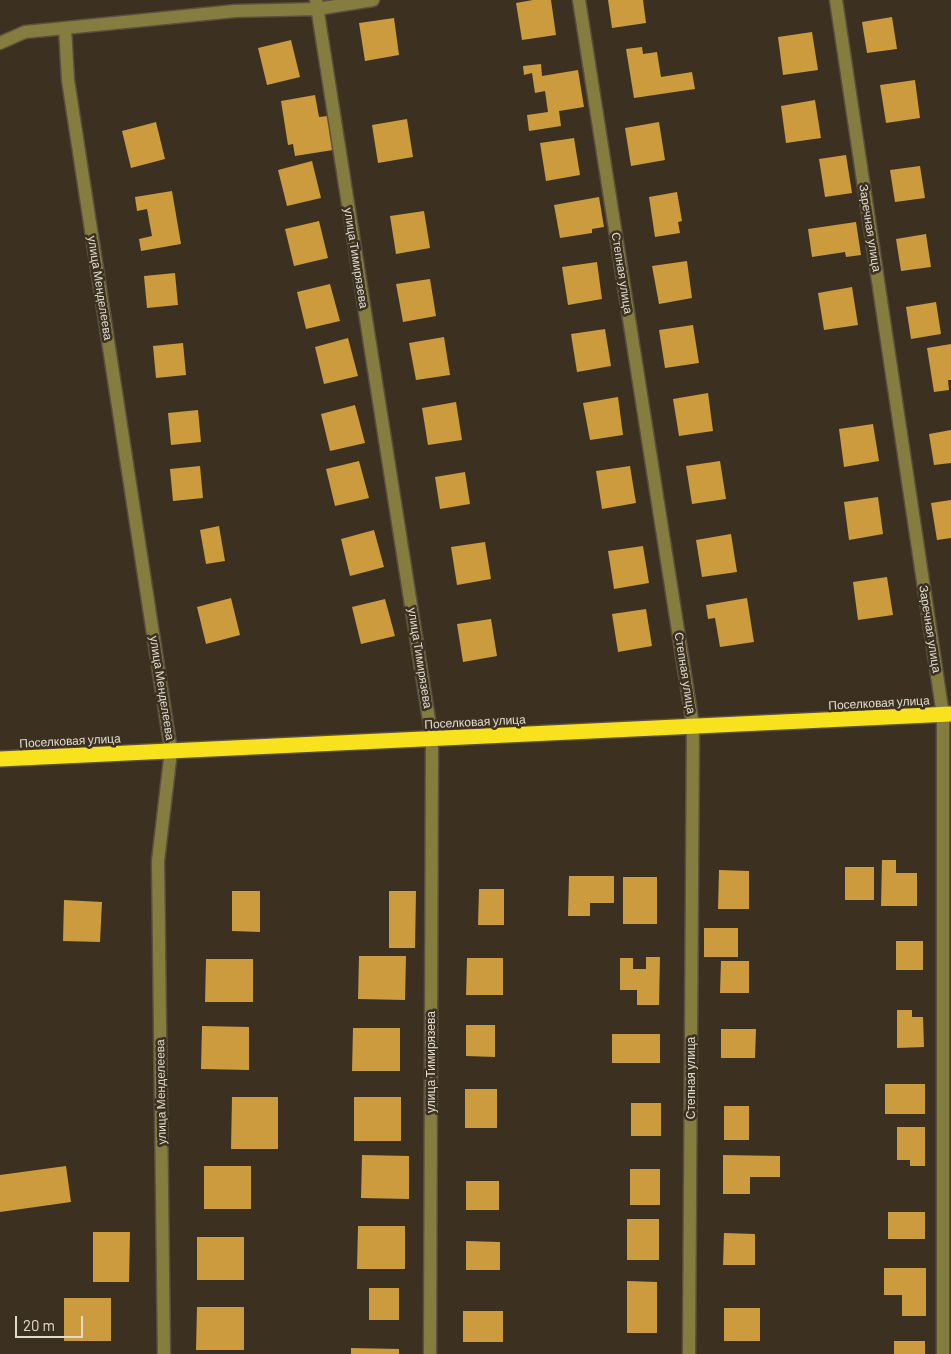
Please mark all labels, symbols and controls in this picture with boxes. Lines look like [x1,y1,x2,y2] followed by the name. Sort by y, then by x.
[856,183,884,273] street label: Заречная улица
[341,207,371,309] street label: улица Тимирязева
[608,231,636,315] street label: Степная улица
[85,235,115,341] street label: улица Менделеева
[916,584,944,674] street label: Заречная улица
[405,607,435,709] street label: улица Тимирязева
[671,631,699,715] street label: Степная улица
[147,635,177,741] street label: улица Менделеева
[828,693,930,713] street label: Поселковая улица
[424,712,526,732] street label: Поселковая улица
[19,731,121,751] street label: Поселковая улица
[424,1011,438,1113] street label: улица Тимирязева
[684,1037,698,1119] street label: Степная улица
[153,1039,169,1145] street label: улица Менделеева
[18,1306,85,1338] scale bar
[23,1316,55,1334] text: 20 m

